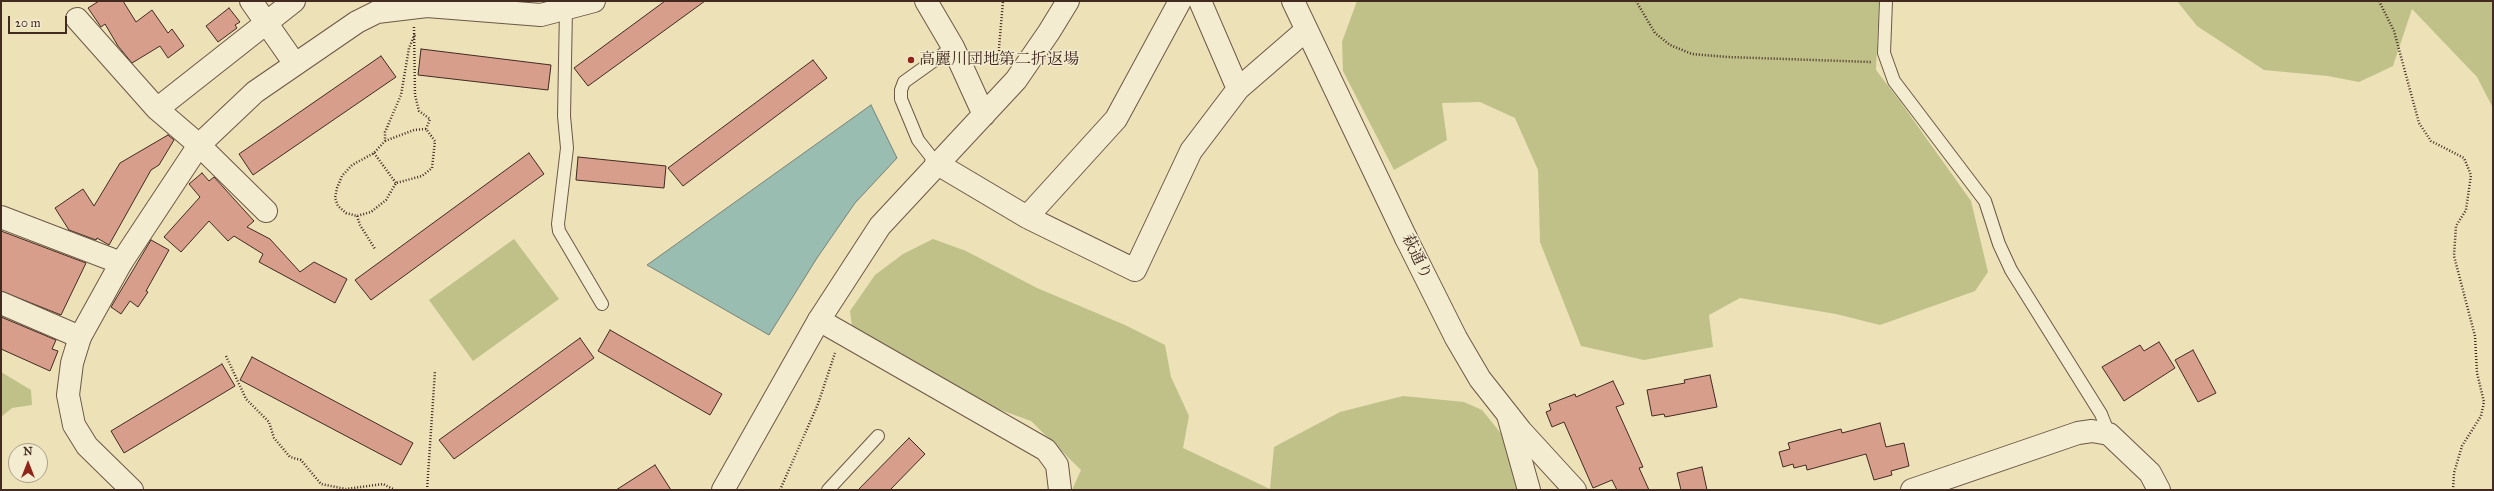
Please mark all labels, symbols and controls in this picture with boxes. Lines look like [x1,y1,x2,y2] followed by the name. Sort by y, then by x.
[10,8,69,34] scale bar
[15,16,41,30] text: 20 m
[919,50,1079,70] place label: 高麗川団地第二折返場
[906,55,916,65] marker: 高麗川団地第二折返場
[1397,231,1435,283] street label: 萩通り
[8,443,48,483] north arrow
[23,445,33,458] text: N

